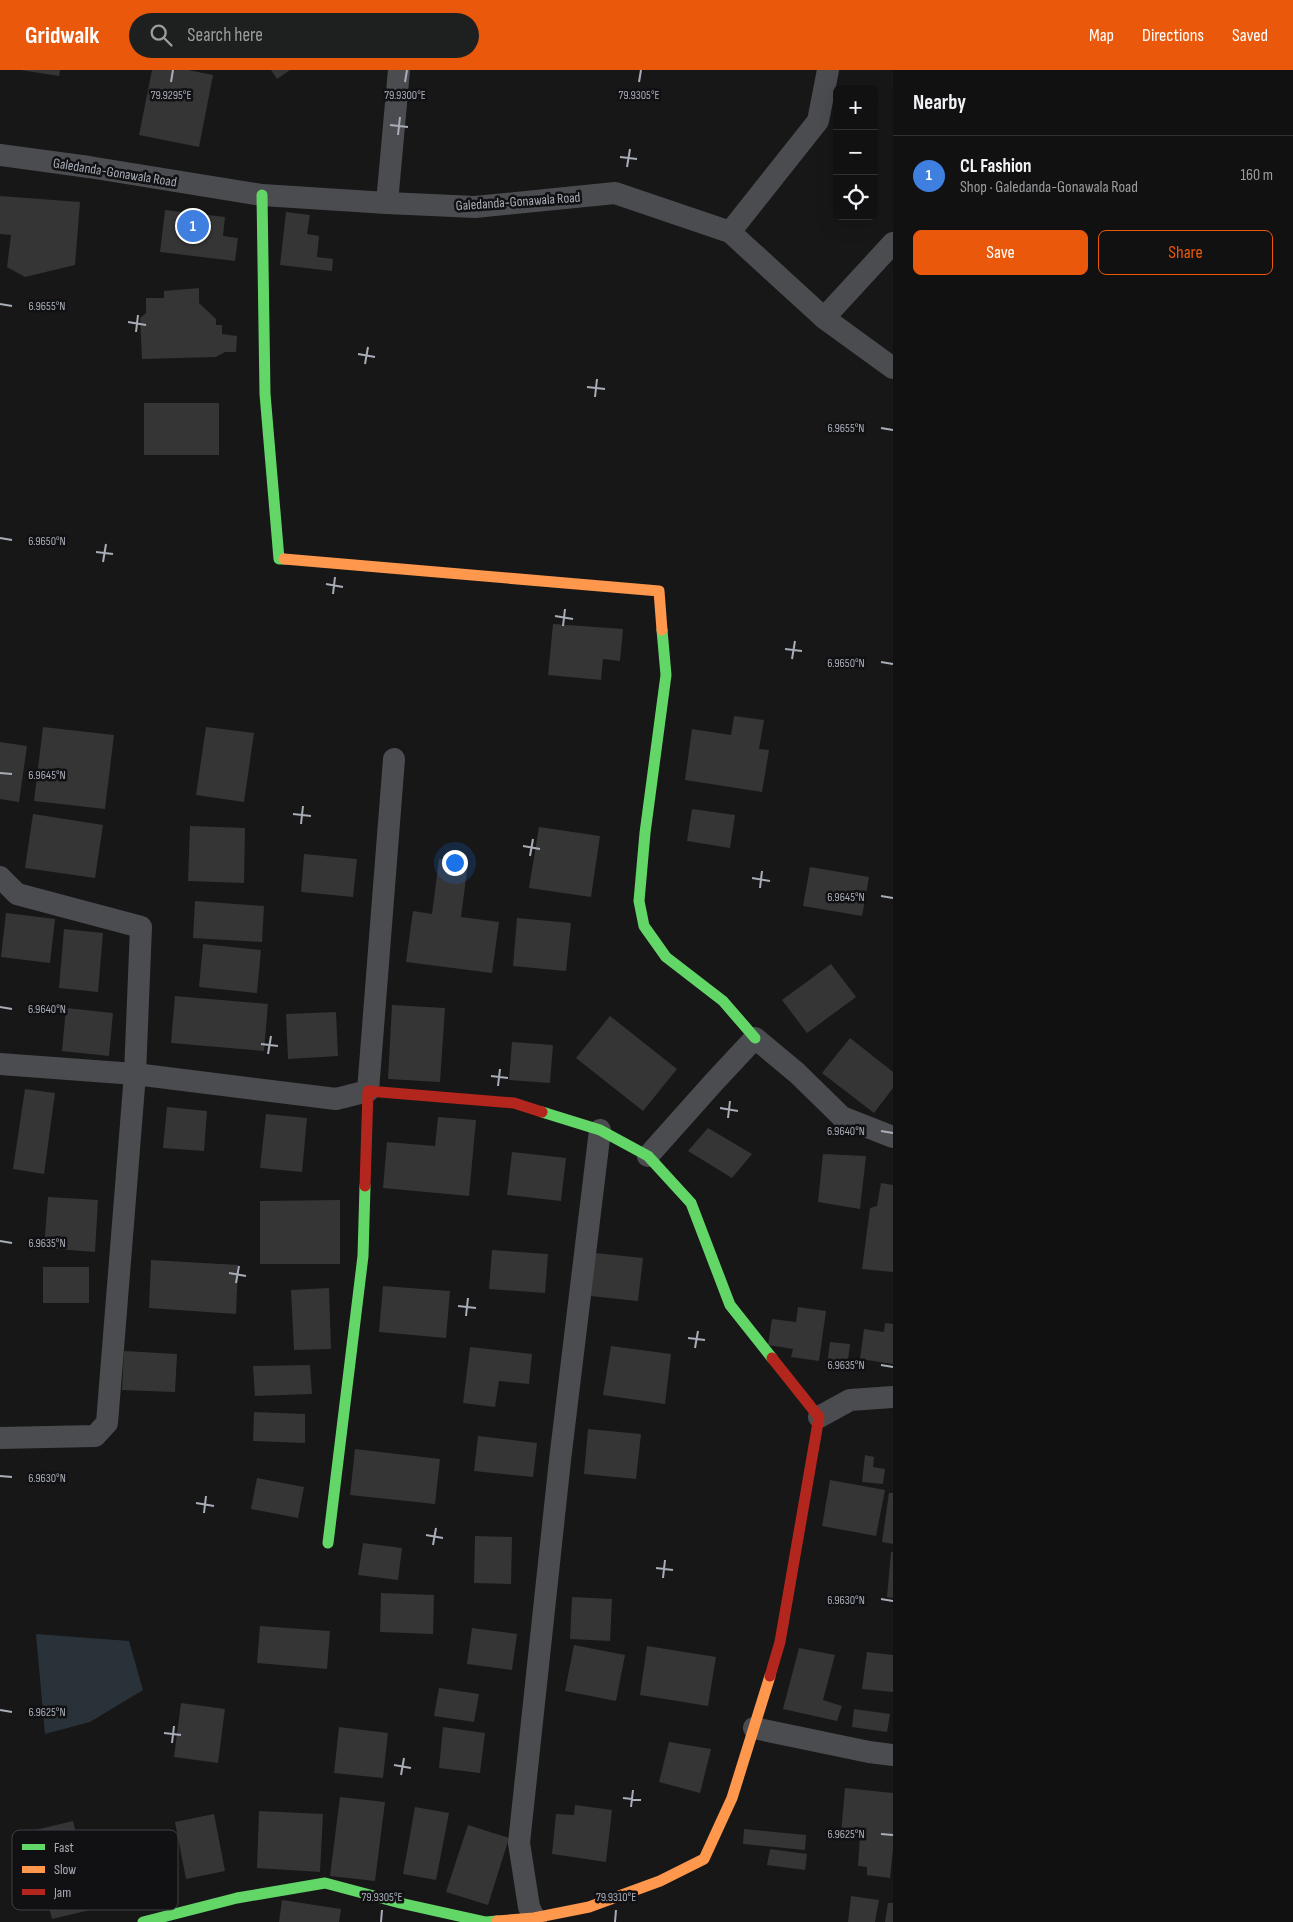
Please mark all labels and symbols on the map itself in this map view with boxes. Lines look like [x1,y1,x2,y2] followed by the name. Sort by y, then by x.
[151,88,191,103] text: 79.9295°E
[384,88,426,103] text: 79.9300°E
[619,88,659,103] text: 79.9305°E
[52,154,178,191] street label: Galedanda-Gonawala Road
[455,189,581,214] street label: Galedanda-Gonawala Road
[177,207,209,245] pin: 1
[29,299,65,314] text: 6.9655°N
[828,421,864,436] text: 6.9655°N
[28,534,66,549] text: 6.9650°N
[827,656,865,671] text: 6.9650°N
[28,768,66,783] text: 6.9645°N
[442,850,468,876] your location
[827,890,865,905] text: 6.9645°N
[28,1002,66,1017] text: 6.9640°N
[827,1124,865,1139] text: 6.9640°N
[28,1236,66,1251] text: 6.9635°N
[827,1358,865,1373] text: 6.9635°N
[28,1471,66,1486] text: 6.9630°N
[827,1593,865,1608] text: 6.9630°N
[28,1705,66,1720] text: 6.9625°N
[827,1827,865,1842] text: 6.9625°N
[12,1830,178,1910] legend
[54,1839,74,1856] text: Fast
[54,1861,76,1878] text: Slow
[53,1884,71,1901] text: Jam
[362,1890,402,1905] text: 79.9305°E
[596,1890,636,1905] text: 79.9310°E

